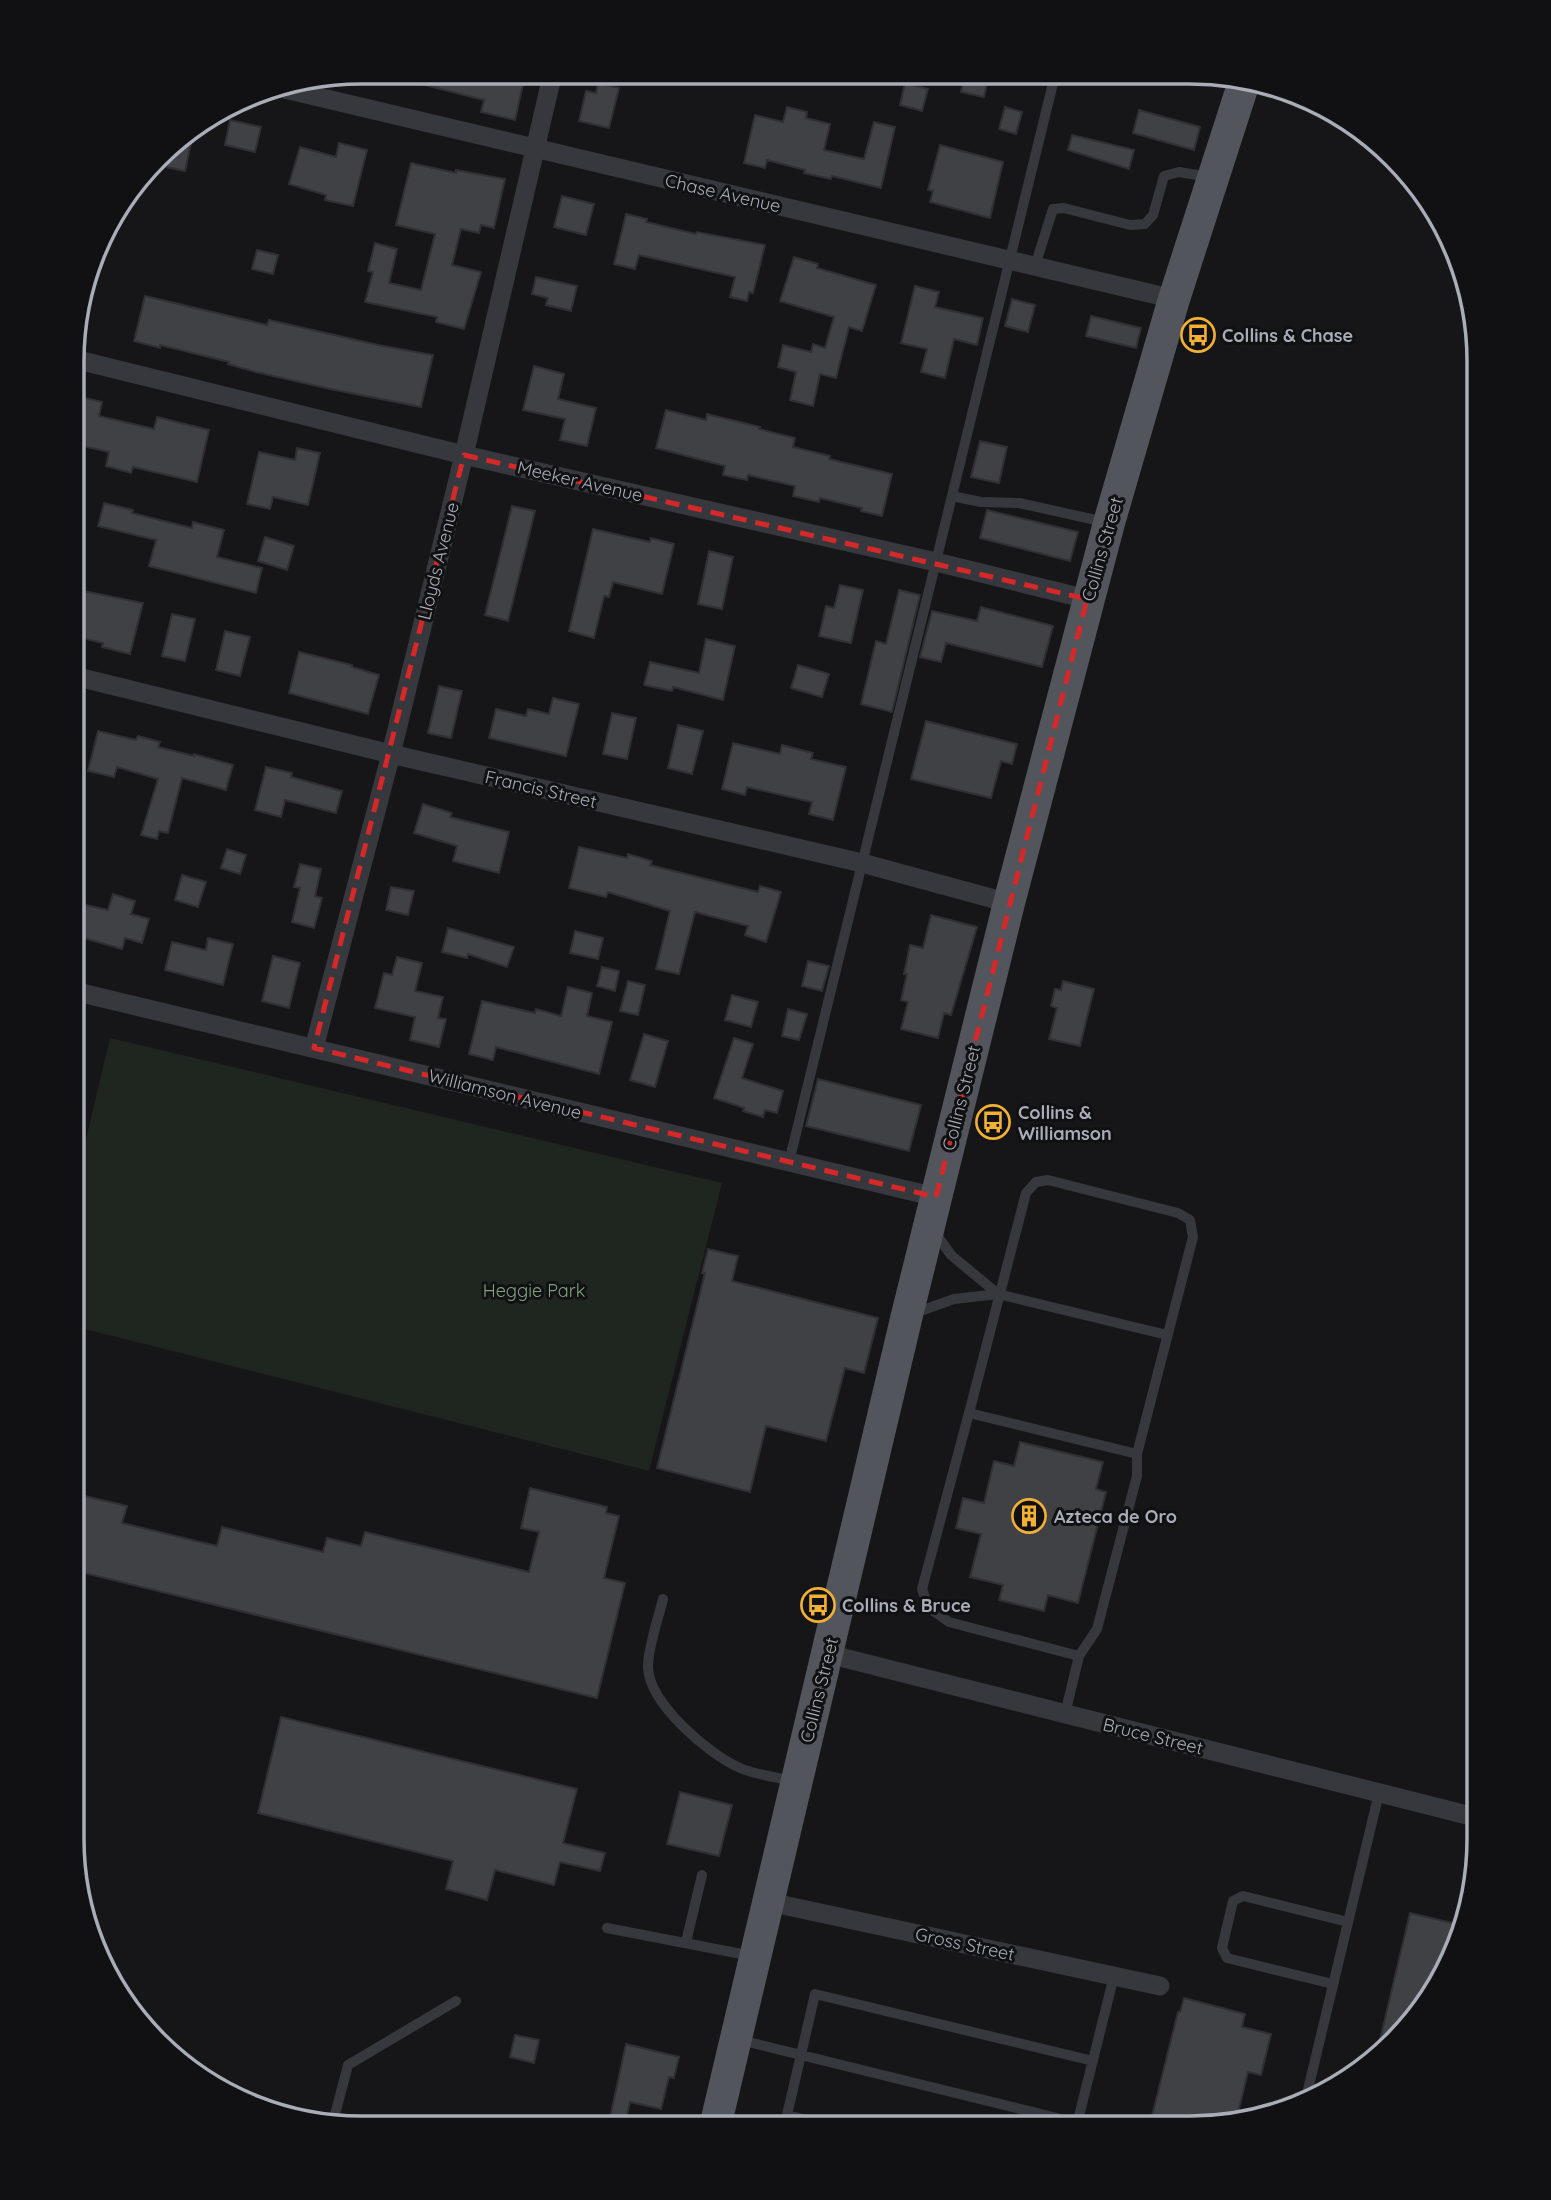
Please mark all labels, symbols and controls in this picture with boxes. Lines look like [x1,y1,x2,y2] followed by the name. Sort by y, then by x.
[663,169,783,217] street label: Chase Avenue
[1179,316,1217,354] bus stop icon: Collins & Chase
[1222,324,1353,347] place label: Collins & Chase
[515,455,645,507] street label: Meeker Avenue
[1076,494,1128,604] street label: Collins Street
[412,500,464,622] street label: Lloyds Avenue
[483,765,599,813] street label: Francis Street
[937,1043,985,1153] street label: Collins Street
[426,1064,584,1124] street label: Williamson Avenue
[1018,1101,1112,1145] place label: Collins & Williamson
[974,1103,1012,1141] bus stop icon: Collins & Williamson
[483,1279,585,1302] park label: Heggie Park
[1010,1497,1048,1535] building icon: Azteca de Oro
[1054,1505,1177,1528] place label: Azteca de Oro
[799,1586,837,1624] bus stop icon: Collins & Bruce
[842,1594,971,1617] place label: Collins & Bruce
[795,1635,843,1745] street label: Collins Street
[1100,1712,1206,1760] street label: Bruce Street
[913,1922,1017,1966] street label: Gross Street

